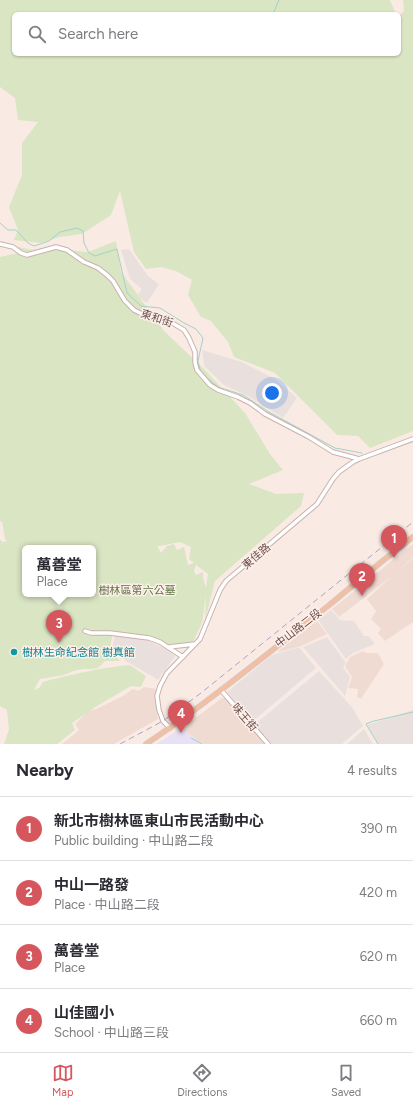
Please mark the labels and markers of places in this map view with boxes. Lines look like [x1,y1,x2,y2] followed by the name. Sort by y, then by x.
[381,525,407,558] pin: 1
[349,563,375,596] pin: 2
[46,610,72,643] pin: 3
[22,646,135,659] place label: 樹林生命紀念館 樹真館
[9,647,19,657] marker: 樹林生命紀念館 樹真館
[168,700,194,733] pin: 4

